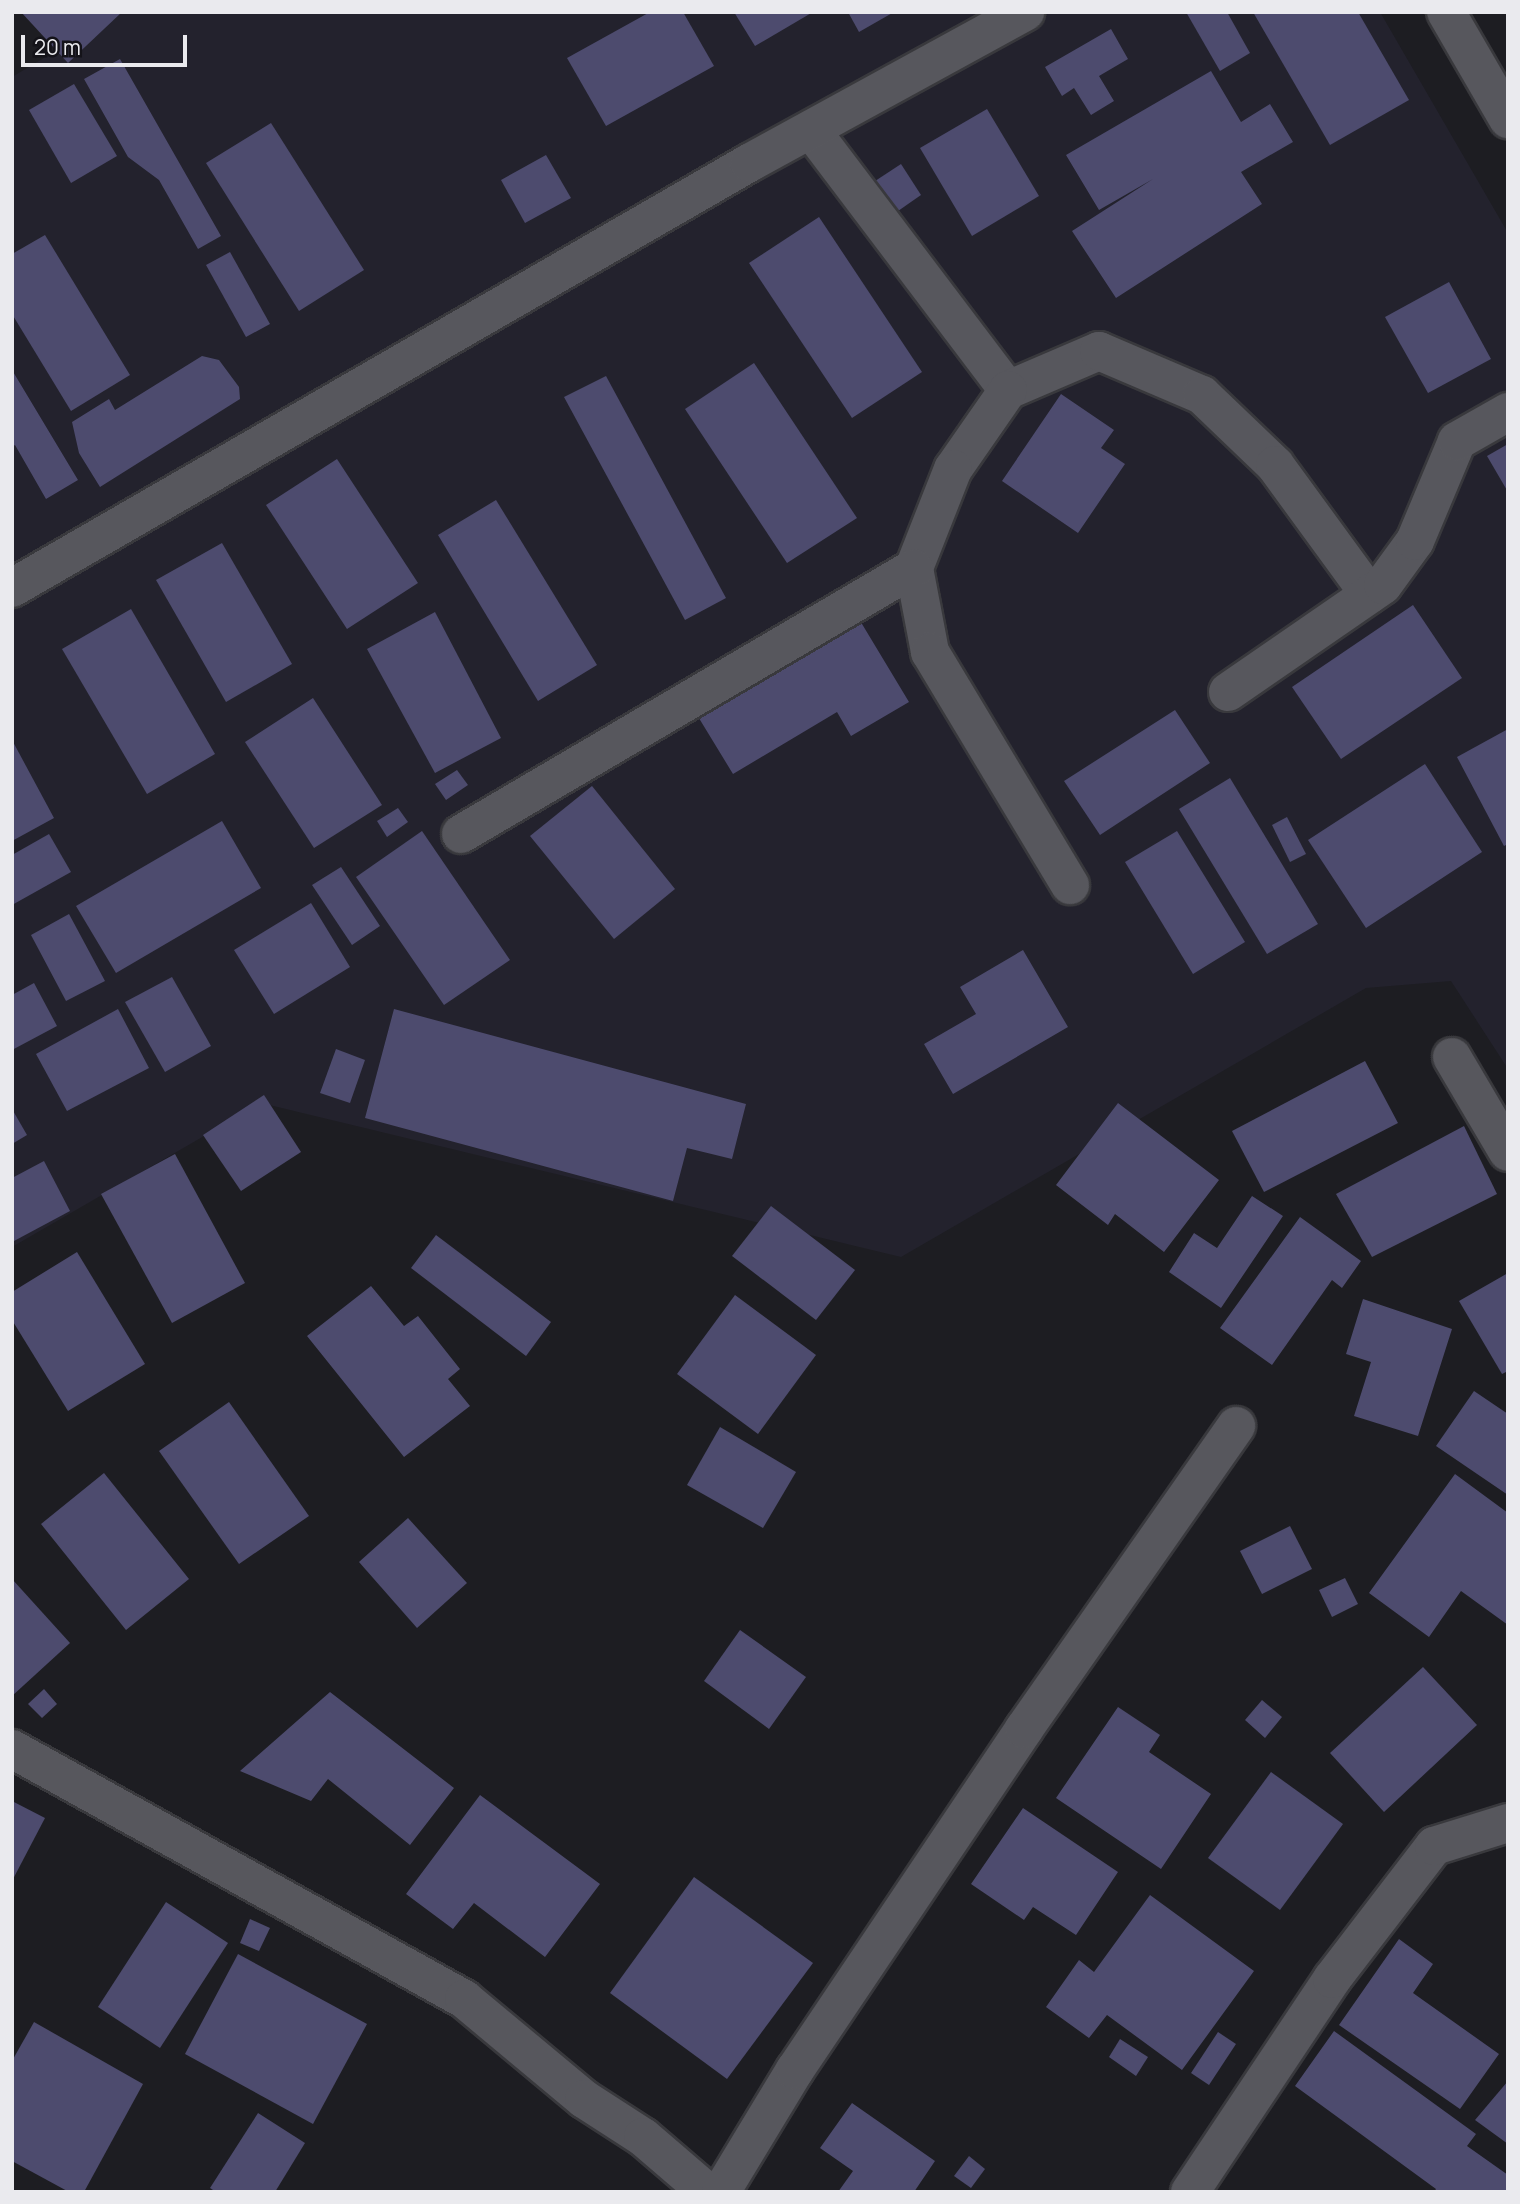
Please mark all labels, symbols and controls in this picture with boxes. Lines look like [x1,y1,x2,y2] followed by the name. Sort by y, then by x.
[24,21,191,65] scale bar
[34,33,81,61] text: 20 m

